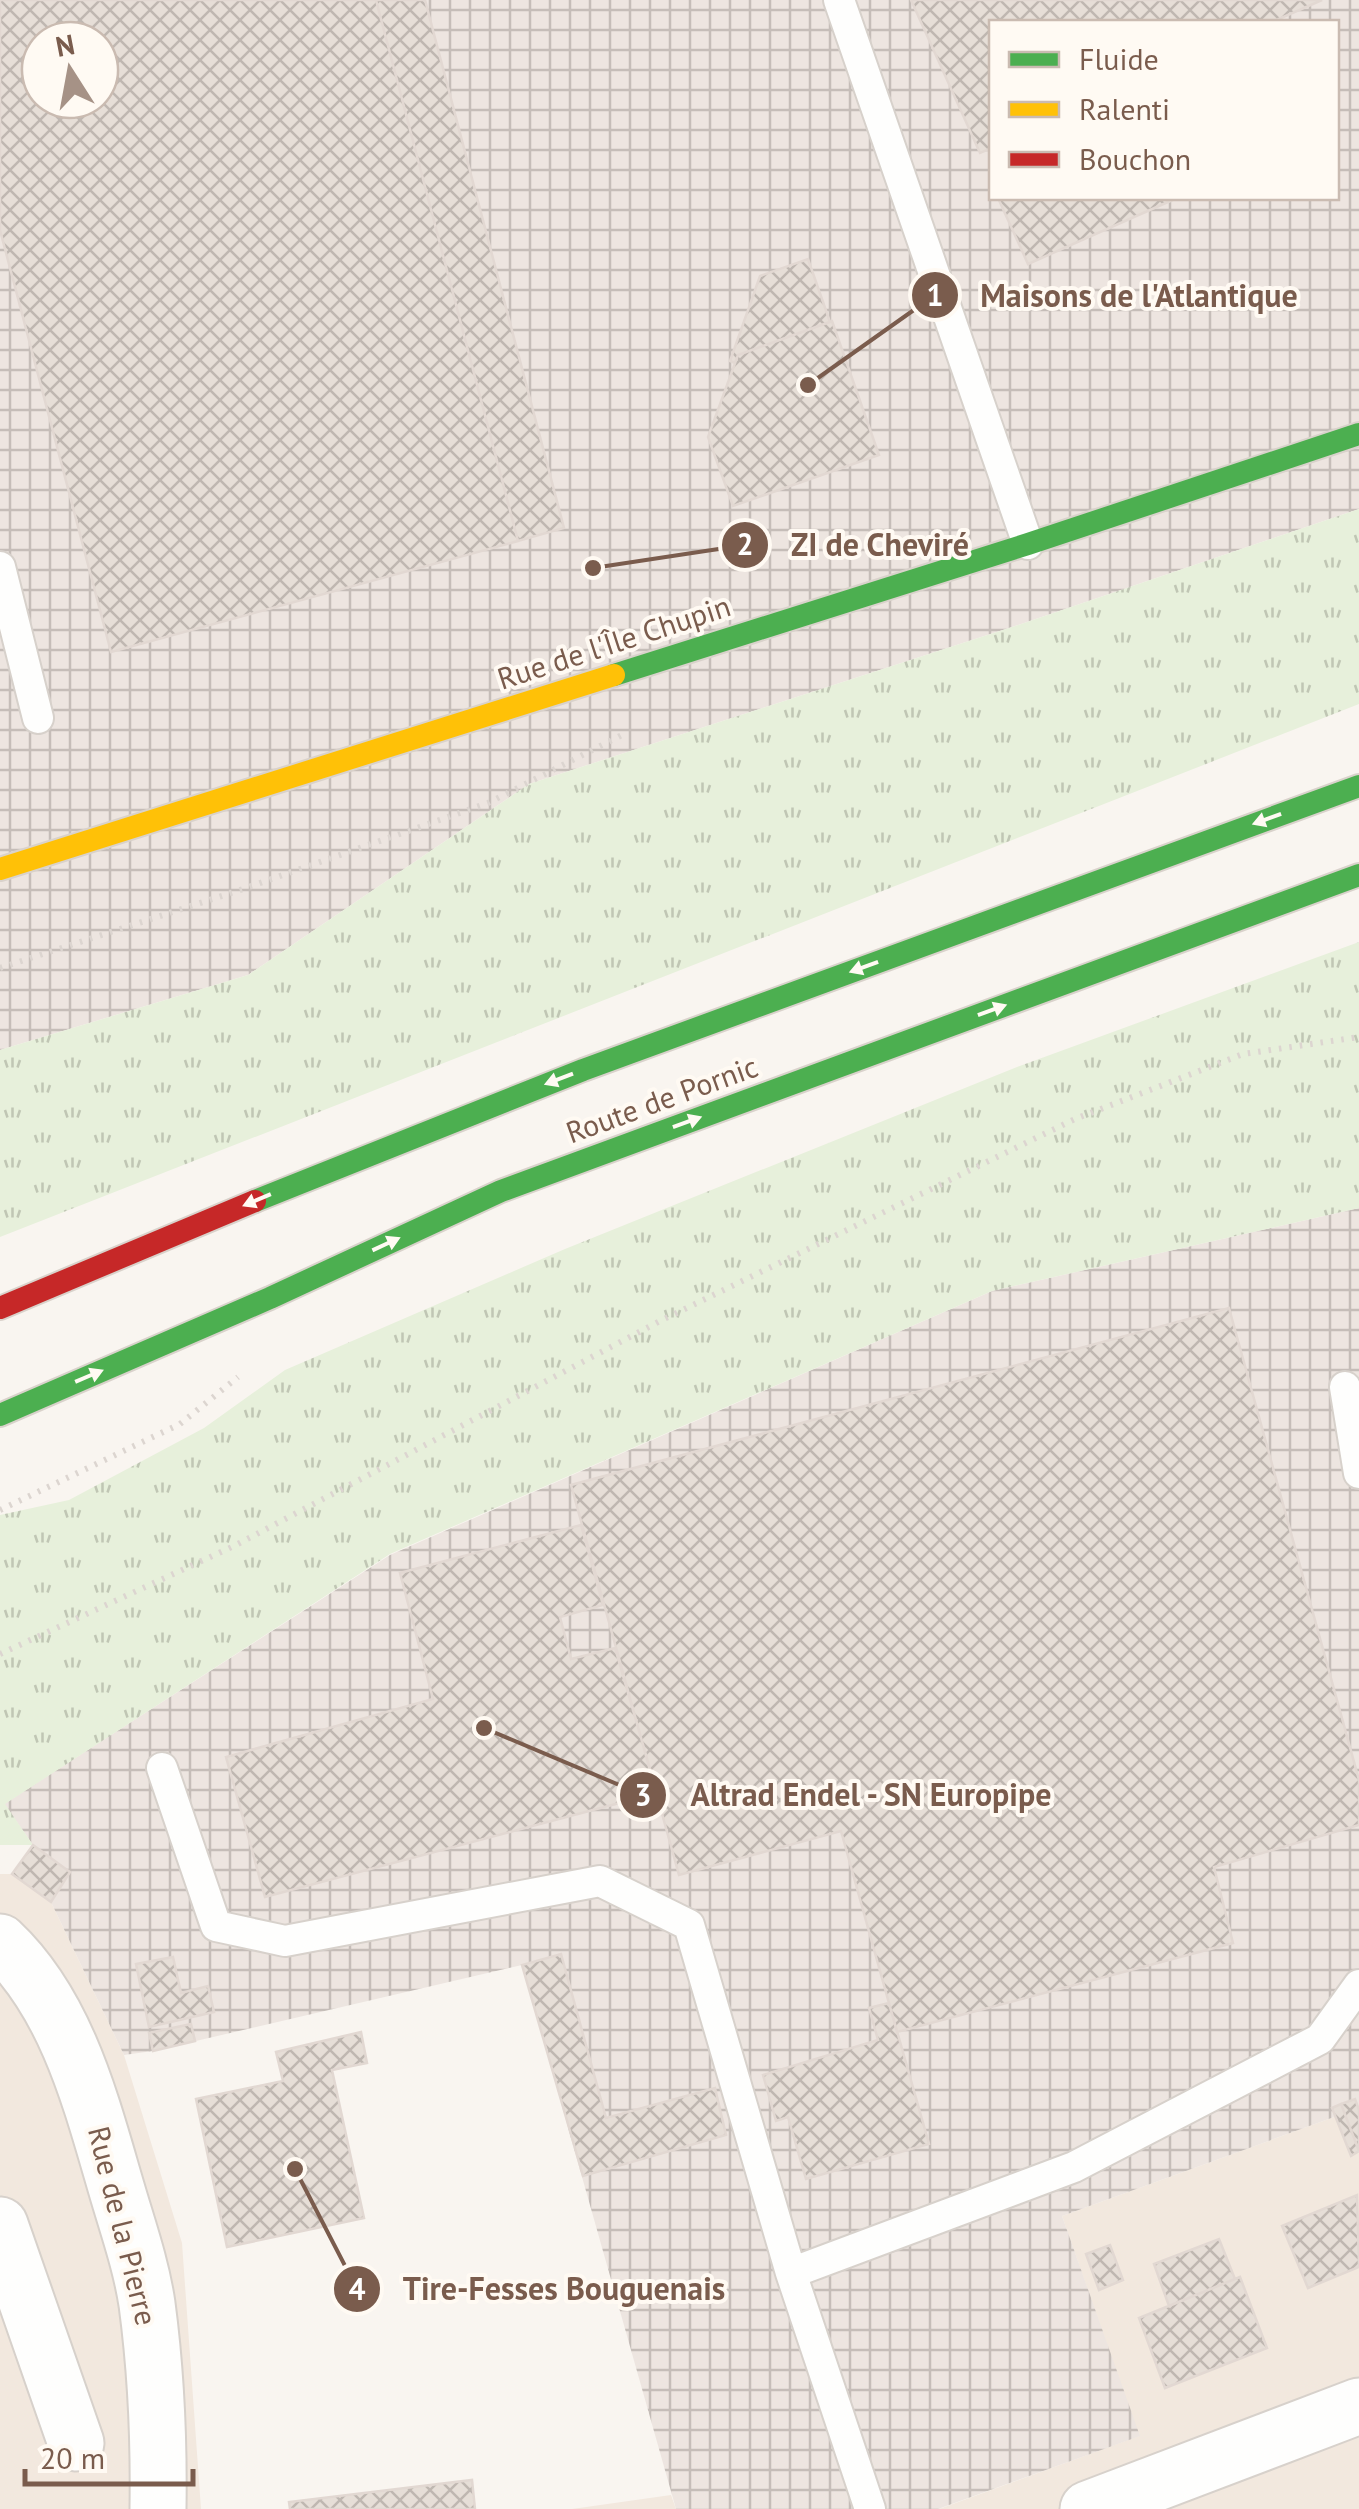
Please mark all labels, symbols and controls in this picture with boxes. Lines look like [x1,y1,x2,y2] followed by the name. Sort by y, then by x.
[20,20,120,120] north arrow
[989,20,1339,200] legend
[53,25,78,65] text: N
[1079,39,1159,78] text: Fluide
[1079,89,1170,128] text: Ralenti
[1079,139,1191,178] text: Bouchon
[910,264,1318,326] callout: Maisons de l'Atlantique
[980,274,1298,316] text: Maisons de l'Atlantique
[926,275,944,314] text: 1
[720,514,989,576] callout: ZI de Cheviré
[791,523,969,565] text: ZI de Cheviré
[736,524,754,563] text: 2
[492,586,735,698] street label: Rue de l'Île Chupin
[1252,812,1282,827] one-way arrow
[848,960,878,975] one-way arrow
[978,1002,1008,1017] one-way arrow
[560,1046,763,1151] street label: Route de Pornic
[543,1072,573,1087] one-way arrow
[673,1114,703,1129] one-way arrow
[242,1192,272,1208] one-way arrow
[371,1236,401,1252] one-way arrow
[74,1368,104,1384] one-way arrow
[618,1764,1073,1826] callout: Altrad Endel - SN Europipe
[690,1773,1052,1815] text: Altrad Endel - SN Europipe
[634,1775,652,1814] text: 3
[80,2122,167,2329] street label: Rue de la Pierre
[332,2258,745,2320] callout: Tire-Fesses Bouguenais
[403,2267,725,2309] text: Tire-Fesses Bouguenais
[348,2269,366,2308] text: 4
[25,2424,192,2486] scale bar
[40,2438,105,2477] text: 20 m

